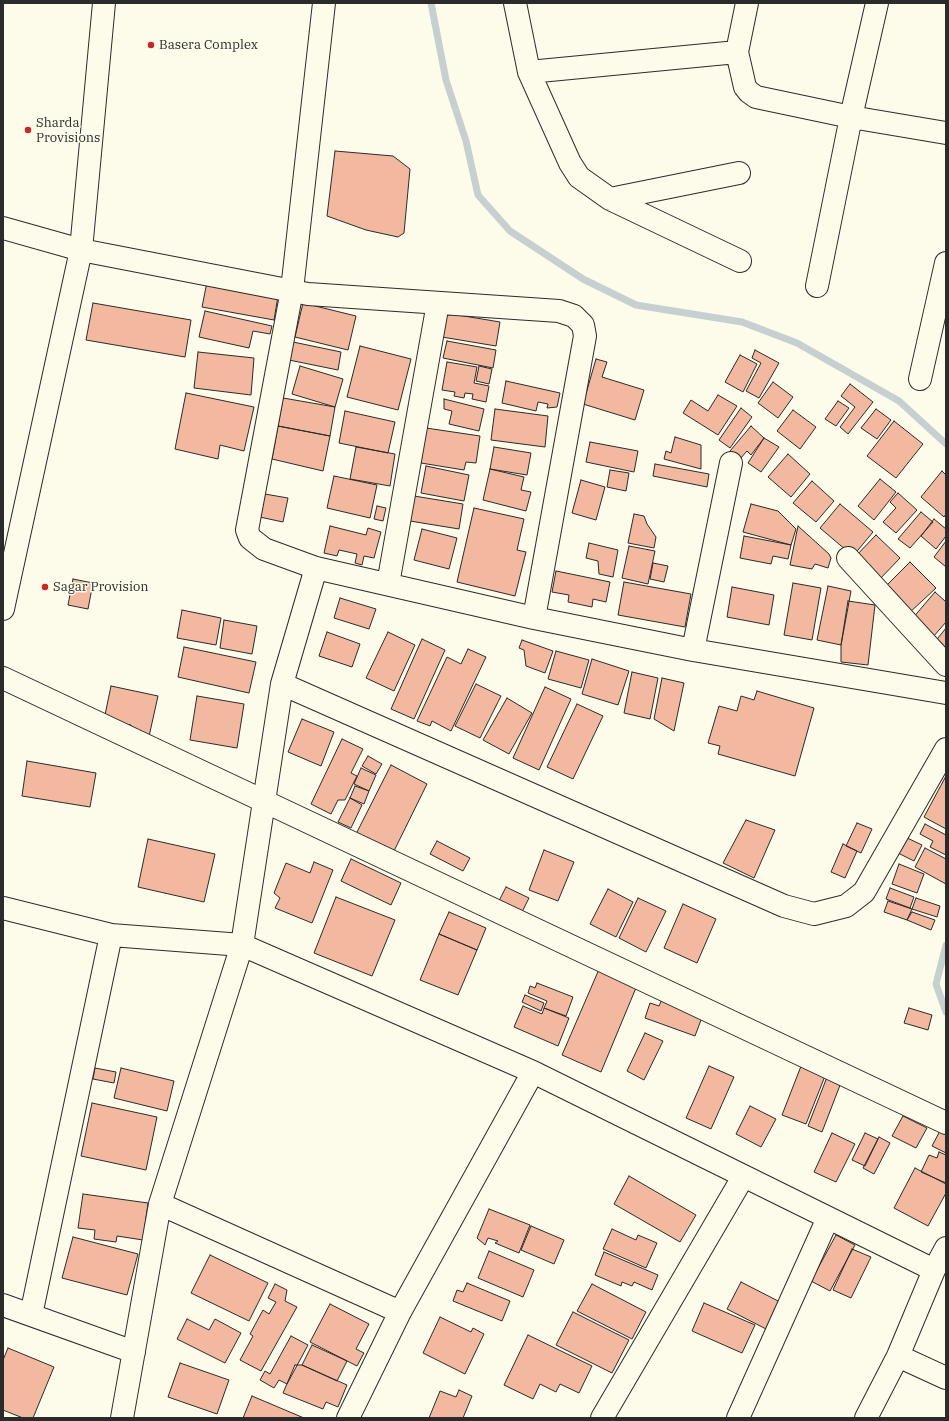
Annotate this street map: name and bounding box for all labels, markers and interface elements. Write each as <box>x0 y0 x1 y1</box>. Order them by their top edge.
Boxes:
place label: Basera Complex <box>159 37 258 53</box>
marker: Basera Complex <box>146 40 156 50</box>
place label: Sharda Provisions <box>36 115 100 146</box>
marker: Sharda Provisions <box>23 125 33 135</box>
place label: Sagar Provision <box>53 579 149 595</box>
marker: Sagar Provision <box>40 582 50 592</box>

